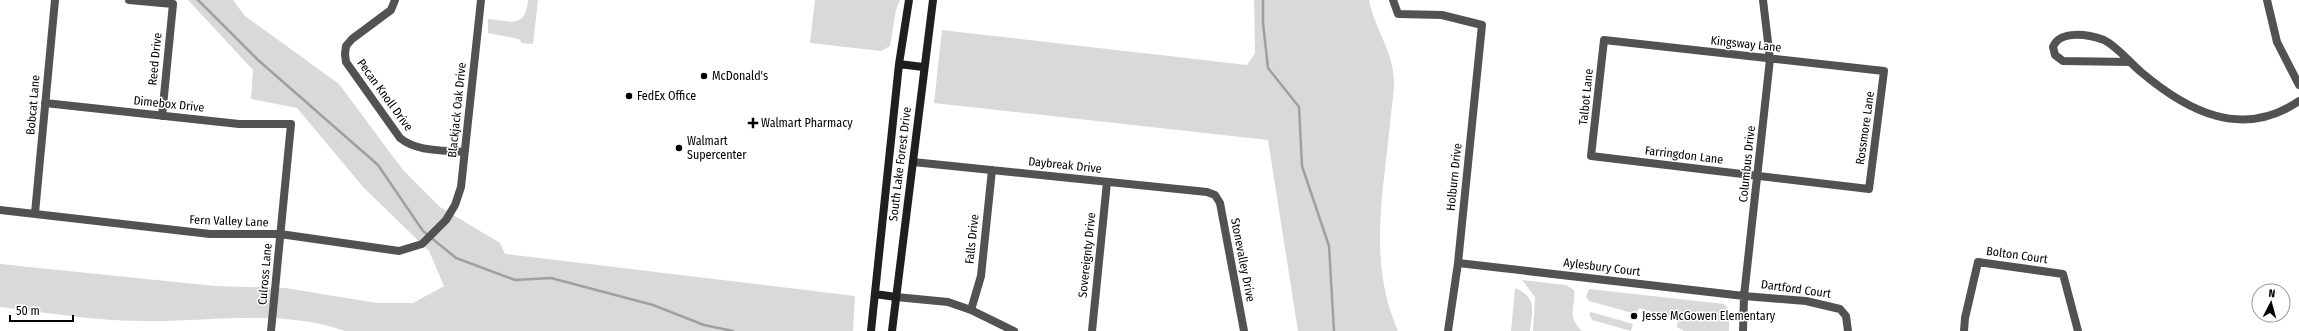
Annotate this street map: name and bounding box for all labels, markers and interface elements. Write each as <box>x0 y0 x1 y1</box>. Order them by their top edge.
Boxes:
street label: Reed Drive <box>145 32 165 86</box>
street label: Kingsway Lane <box>1710 33 1782 55</box>
street label: Pecan Knoll Drive <box>354 56 416 134</box>
street label: Blackjack Oak Drive <box>445 62 469 158</box>
street label: Talbot Lane <box>1576 68 1596 126</box>
place label: McDonald's <box>712 69 768 83</box>
marker: McDonald's <box>699 71 709 81</box>
street label: Bobcat Lane <box>23 74 43 136</box>
place label: FedEx Office <box>637 89 696 103</box>
street label: Rossmore Lane <box>1853 90 1877 166</box>
marker: FedEx Office <box>624 91 634 101</box>
street label: Dimebox Drive <box>133 93 205 115</box>
street label: South Lake Forest Drive <box>886 106 914 222</box>
place label: Walmart Pharmacy <box>761 116 853 130</box>
marker: Walmart Pharmacy <box>748 118 758 128</box>
street label: Columbus Drive <box>1736 125 1758 203</box>
place label: Walmart Supercenter <box>687 134 747 162</box>
street label: Holburn Drive <box>1443 142 1465 212</box>
marker: Walmart Supercenter <box>674 143 684 153</box>
street label: Farringdon Lane <box>1644 143 1724 167</box>
street label: Daybreak Drive <box>1028 154 1102 176</box>
street label: Sovereignty Drive <box>1076 212 1098 298</box>
street label: Fern Valley Lane <box>189 213 269 229</box>
street label: Falls Drive <box>962 213 982 265</box>
street label: Stonevalley Drive <box>1228 217 1258 303</box>
street label: Culross Lane <box>255 243 275 305</box>
street label: Bolton Court <box>1985 244 2049 266</box>
street label: Aylesbury Court <box>1563 255 1641 279</box>
street label: Dartford Court <box>1760 277 1832 301</box>
north arrow <box>2251 283 2291 323</box>
text: N <box>2268 287 2276 300</box>
scale bar <box>10 297 73 323</box>
text: 50 m <box>16 304 40 318</box>
place label: Jesse McGowen Elementary <box>1642 309 1776 323</box>
marker: Jesse McGowen Elementary <box>1629 311 1639 321</box>

